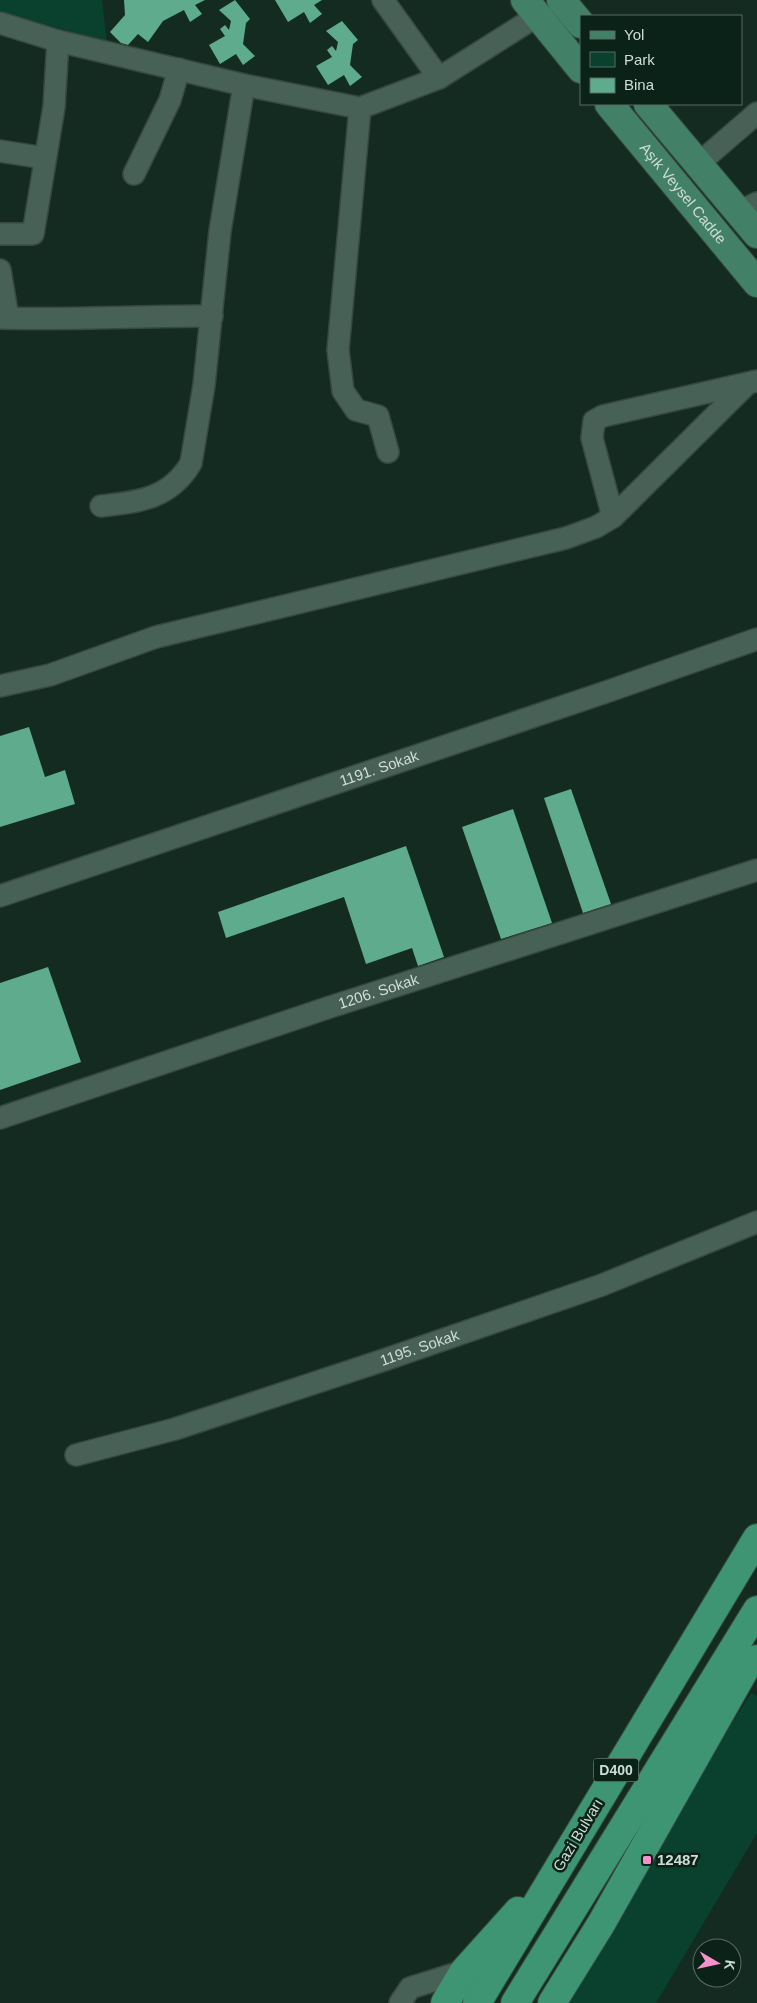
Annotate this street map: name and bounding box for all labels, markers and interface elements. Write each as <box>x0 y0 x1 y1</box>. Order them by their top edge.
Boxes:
legend <box>580 15 742 105</box>
text: Yol <box>624 26 644 43</box>
text: Park <box>624 51 655 68</box>
text: Bina <box>624 76 655 93</box>
street label: Aşık Veysel Cadde <box>637 139 730 247</box>
street label: 1191. Sokak <box>337 747 421 789</box>
street label: 1206. Sokak <box>336 970 421 1012</box>
street label: 1195. Sokak <box>378 1326 461 1369</box>
road number: D400 <box>594 1758 638 1782</box>
street label: Gazi Bulvarı <box>549 1795 606 1874</box>
place label: 12487 <box>657 1851 699 1868</box>
marker: 12487 <box>641 1854 653 1866</box>
north arrow <box>692 1938 742 1988</box>
text: K <box>721 1959 739 1971</box>

